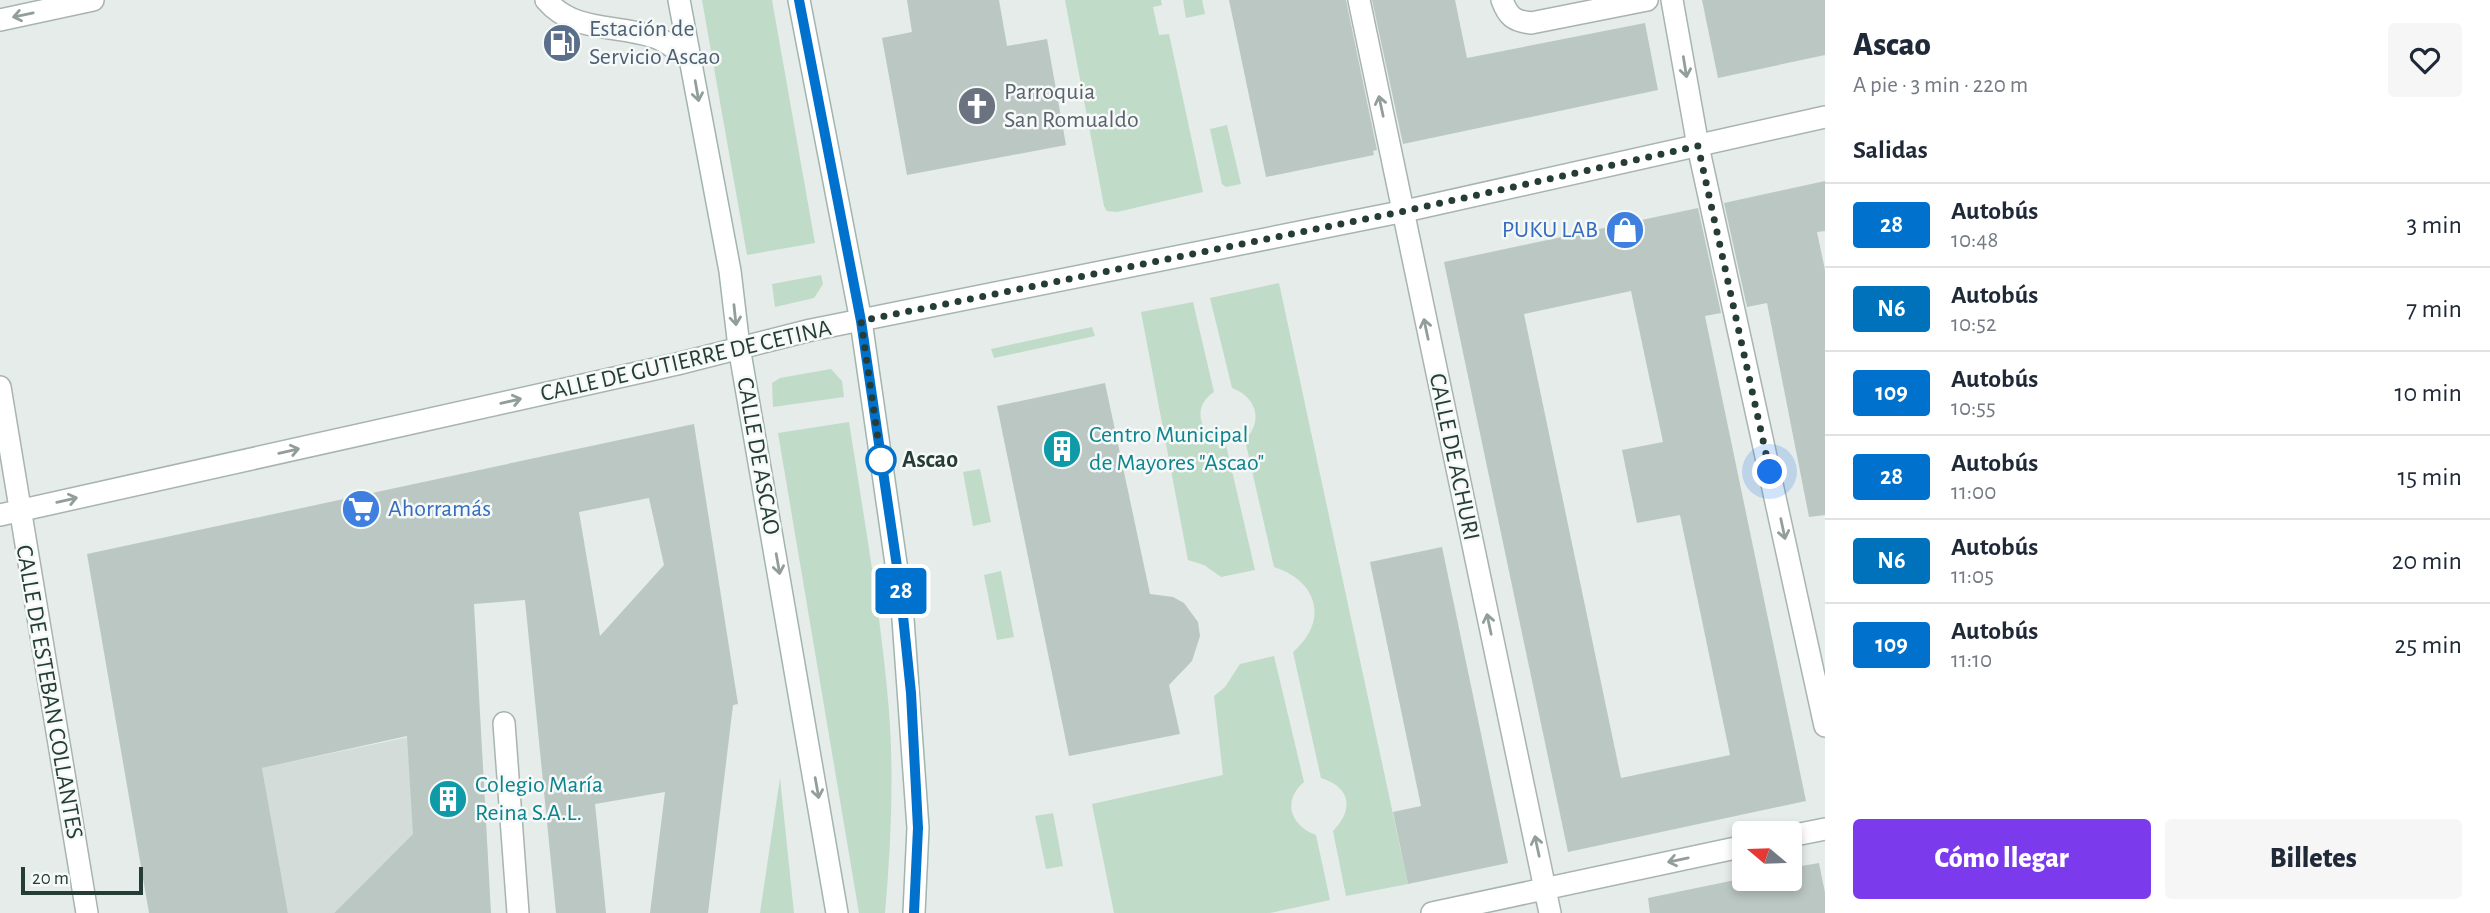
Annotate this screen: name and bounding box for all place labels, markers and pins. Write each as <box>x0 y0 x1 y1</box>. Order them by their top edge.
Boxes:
place label: Estación de Servicio Ascao <box>589 17 720 69</box>
fuel station icon: Estación de Servicio Ascao <box>541 22 583 64</box>
place label: Parroquia San Romualdo <box>1004 80 1139 132</box>
church icon: Parroquia San Romualdo <box>956 85 998 127</box>
shop icon: PUKU LAB <box>1604 209 1646 251</box>
place label: PUKU LAB <box>1502 218 1598 242</box>
place label: Centro Municipal de Mayores "Ascao" <box>1089 423 1264 475</box>
building icon: Centro Municipal de Mayores "Ascao" <box>1041 428 1083 470</box>
marker: Ascao <box>866 445 896 475</box>
place label: Ascao <box>902 448 958 472</box>
supermarket icon: Ahorramás <box>340 488 382 530</box>
place label: Ahorramás <box>388 497 491 521</box>
place label: Colegio María Reina S.A.L. <box>475 773 603 825</box>
building icon: Colegio María Reina S.A.L. <box>427 778 469 820</box>

